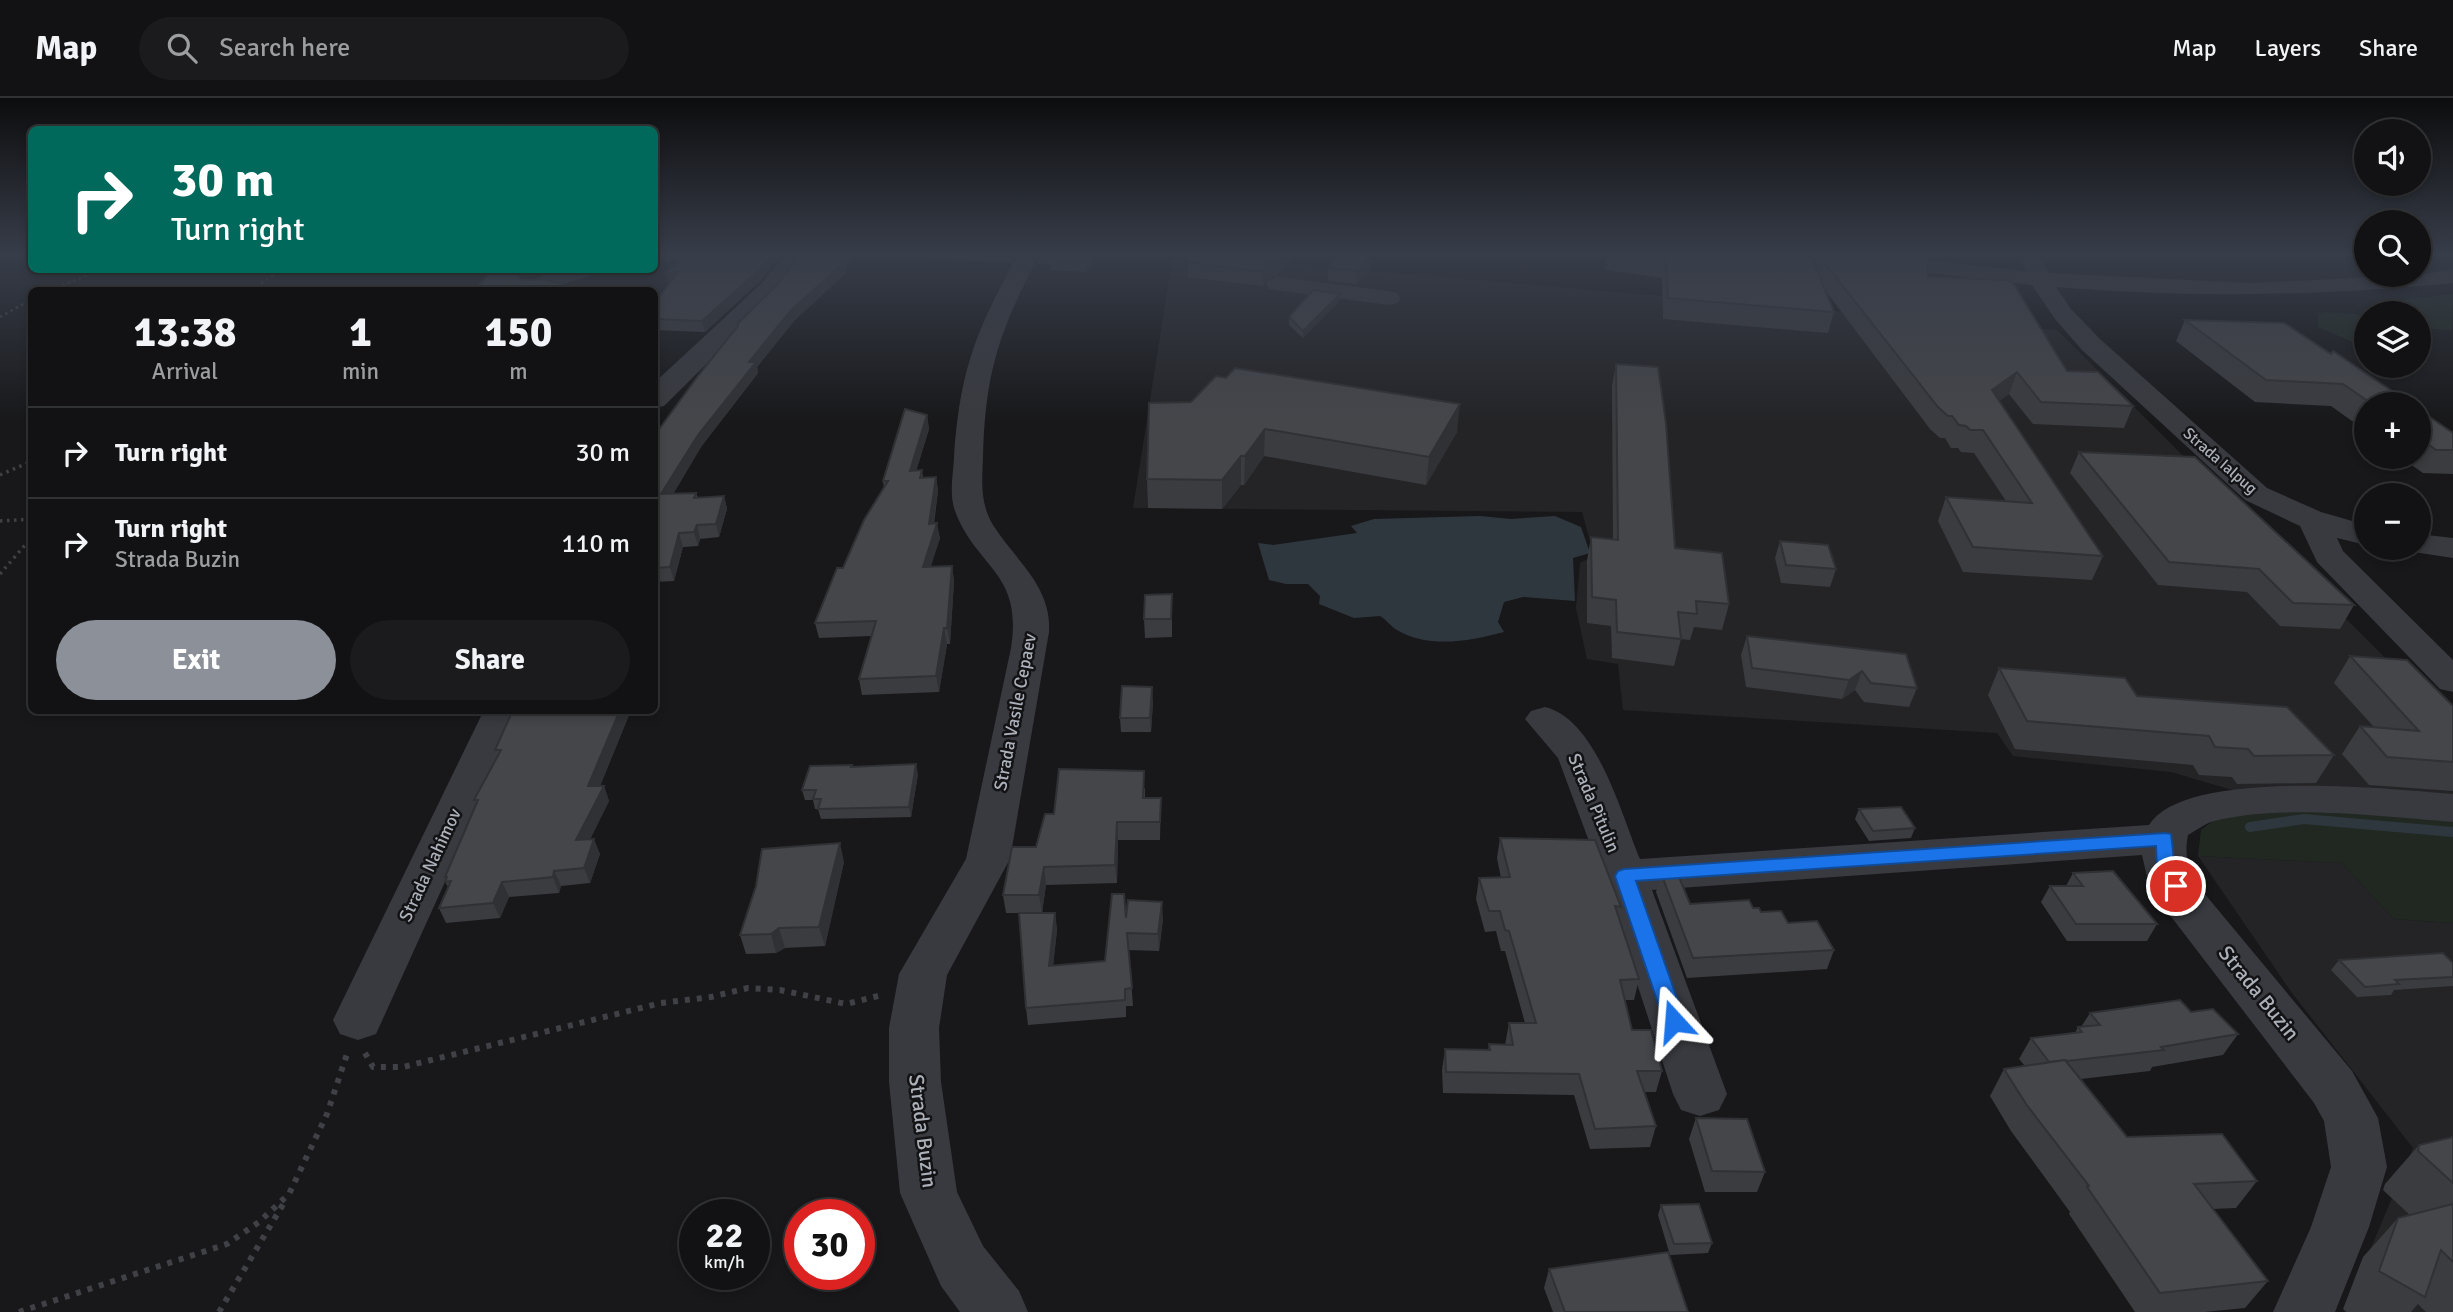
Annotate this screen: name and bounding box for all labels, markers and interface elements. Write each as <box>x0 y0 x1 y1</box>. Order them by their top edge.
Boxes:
search box <box>139 17 629 80</box>
text: Map <box>35 28 97 69</box>
icon: search <box>163 29 201 67</box>
text: Search here <box>219 32 350 64</box>
text: Map <box>2172 33 2217 63</box>
text: Layers <box>2255 33 2321 63</box>
text: Share <box>2359 33 2418 63</box>
map controls <box>2354 119 2431 560</box>
button: sound <box>2354 119 2431 196</box>
text: 30 m <box>171 150 274 210</box>
icon: right <box>56 154 147 245</box>
text: Turn right <box>171 210 304 249</box>
button: search <box>2354 210 2431 287</box>
button: layers <box>2354 301 2431 378</box>
text: 13:38 <box>133 307 237 358</box>
text: 1 <box>349 307 372 358</box>
text: 150 <box>484 307 553 358</box>
text: Arrival <box>152 357 218 386</box>
text: min <box>342 357 379 386</box>
text: m <box>509 357 528 386</box>
button: + <box>2354 392 2431 469</box>
street label: Strada Ialpug <box>2179 423 2261 499</box>
icon: right <box>56 434 94 472</box>
text: Turn right <box>115 437 227 469</box>
text: 30 m <box>575 437 630 469</box>
button: − <box>2354 483 2431 560</box>
text: Turn right <box>115 513 227 545</box>
icon: right <box>56 525 94 563</box>
text: 110 m <box>561 528 630 560</box>
text: Strada Buzin <box>115 545 240 574</box>
button: Exit <box>56 620 336 700</box>
button: Share <box>350 620 630 700</box>
street label: Strada Vasile Cepaev <box>989 631 1041 792</box>
street label: Strada Pitulin <box>1563 750 1625 856</box>
street label: Strada Nahimov <box>394 804 466 925</box>
pin <box>2146 856 2206 916</box>
icon: arrive <box>2157 867 2195 905</box>
street label: Strada Buzin <box>2213 940 2305 1046</box>
position arrow <box>1637 984 1711 1058</box>
street label: Strada Buzin <box>903 1073 943 1189</box>
speed limit sign: 30 <box>784 1199 875 1290</box>
text: 22 <box>706 1214 743 1257</box>
text: km/h <box>704 1251 745 1273</box>

